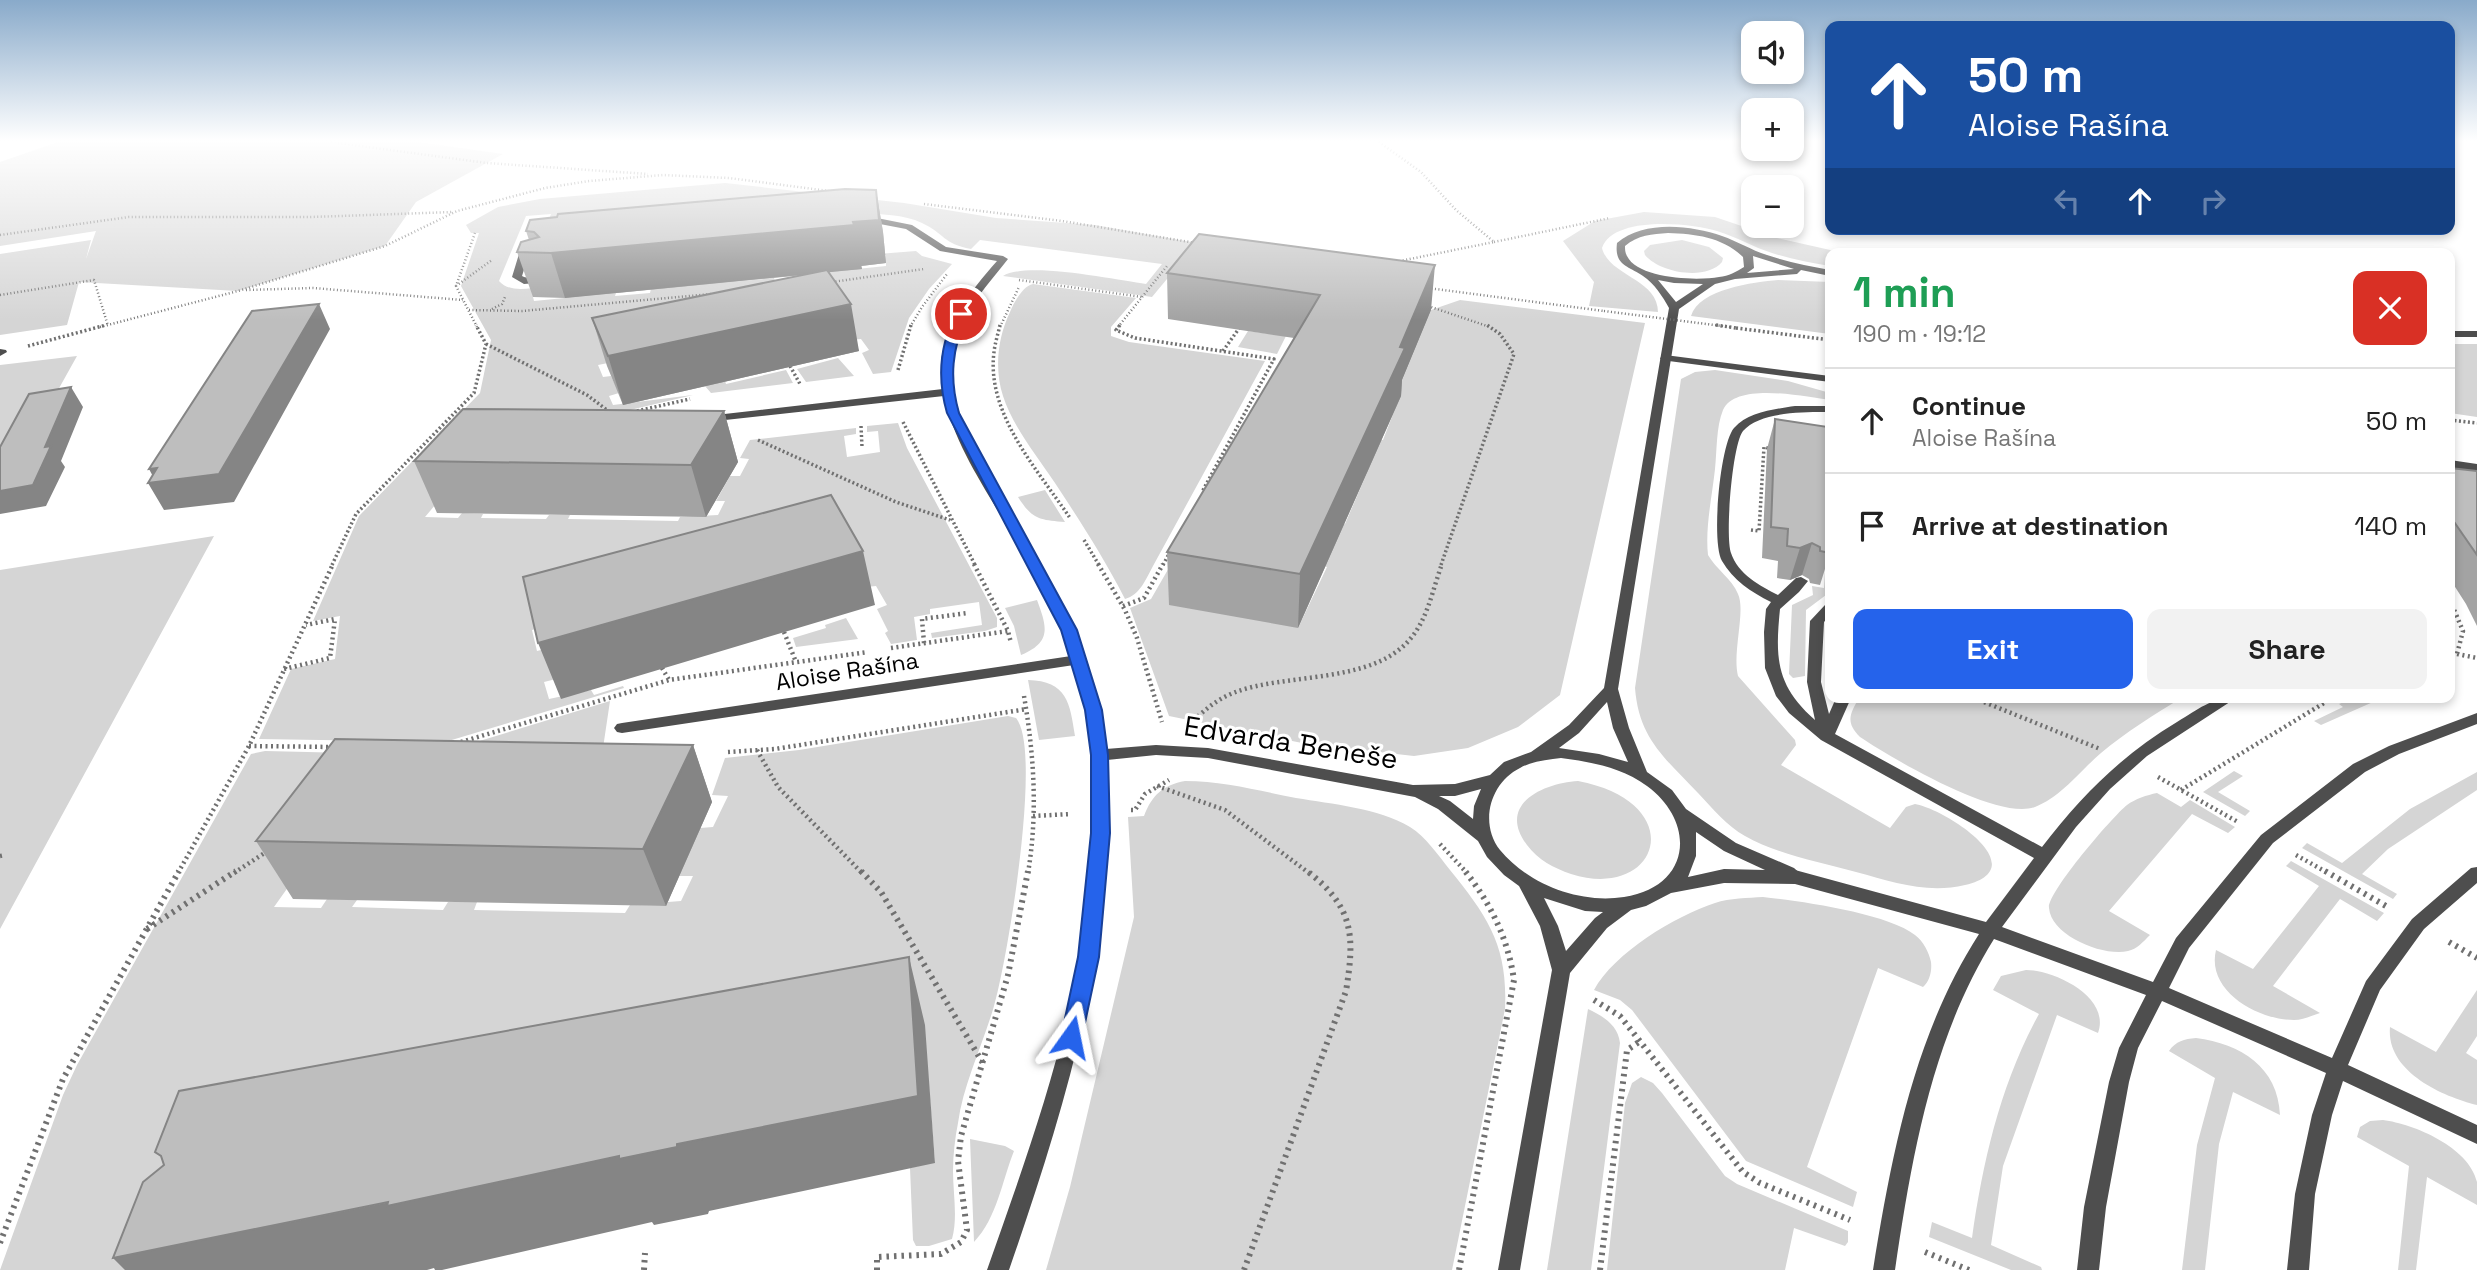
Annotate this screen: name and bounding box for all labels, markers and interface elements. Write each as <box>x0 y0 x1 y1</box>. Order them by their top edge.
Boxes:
map controls <box>1741 21 1804 238</box>
button: sound <box>1741 21 1804 84</box>
text: 50 m <box>1968 44 2083 106</box>
icon: ahead <box>1853 49 1944 140</box>
button: + <box>1741 98 1804 161</box>
text: Aloise Rašína <box>1968 105 2169 145</box>
button: − <box>1741 175 1804 238</box>
icon: left <box>2048 182 2086 220</box>
icon: ahead <box>2121 182 2159 220</box>
icon: right <box>2194 182 2232 220</box>
text: 1 min <box>1853 266 1956 319</box>
button: close <box>2353 271 2427 345</box>
pin <box>931 284 991 344</box>
icon: arrive <box>942 295 980 333</box>
text: 190 m · 19:12 <box>1853 319 1986 349</box>
text: Continue <box>1912 389 2026 423</box>
icon: ahead <box>1853 402 1891 440</box>
text: 50 m <box>2366 404 2427 438</box>
text: Aloise Rašína <box>1912 423 2056 453</box>
icon: arrive <box>1853 507 1891 545</box>
text: Arrive at destination <box>1912 509 2169 543</box>
text: 140 m <box>2354 509 2427 543</box>
button: Exit <box>1853 609 2133 689</box>
button: Share <box>2147 609 2427 689</box>
street label: Aloise Rašína <box>773 645 921 697</box>
street label: Edvarda Beneše <box>1181 707 1401 777</box>
position arrow <box>1034 1000 1108 1074</box>

